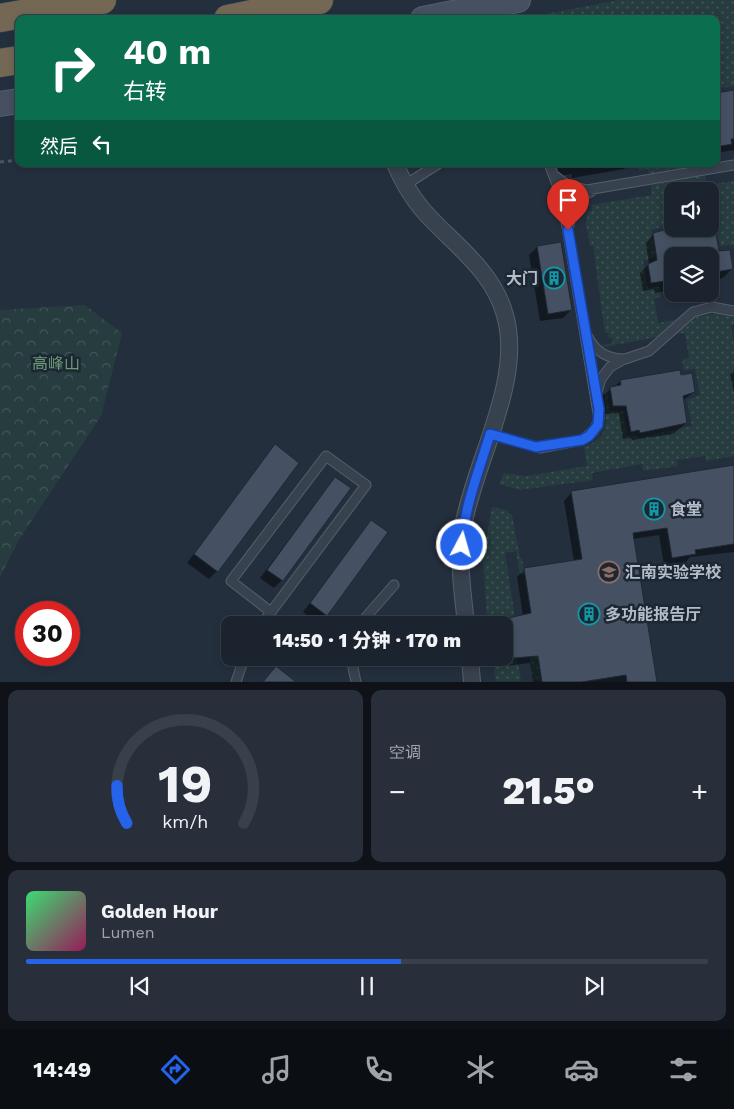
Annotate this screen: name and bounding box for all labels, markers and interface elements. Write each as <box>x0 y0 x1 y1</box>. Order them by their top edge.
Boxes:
text: 40 m <box>123 31 211 73</box>
icon: right <box>40 35 105 100</box>
text: 右转 <box>123 79 167 104</box>
icon: left <box>88 130 116 158</box>
text: 然后 <box>40 135 78 158</box>
pin <box>547 179 589 230</box>
map controls <box>664 182 719 302</box>
button: sound <box>664 182 719 237</box>
icon: arrive <box>554 186 582 214</box>
button: layers <box>664 247 719 302</box>
building icon: 大门 <box>542 266 566 290</box>
place label: 大门 <box>506 269 538 288</box>
park label: 高峰山 <box>32 354 80 373</box>
building icon: 食堂 <box>642 497 666 521</box>
place label: 食堂 <box>670 500 702 519</box>
position arrow <box>435 518 487 570</box>
school or university icon: 汇南实验学校 <box>597 560 621 584</box>
place label: 汇南实验学校 <box>625 563 722 582</box>
speed limit sign: 30 <box>15 601 80 666</box>
building icon: 多功能报告厅 <box>577 602 601 626</box>
place label: 多功能报告厅 <box>605 605 701 624</box>
text: 14:50 · 1 分钟 · 170 m <box>273 629 461 652</box>
text: 空调 <box>389 743 421 762</box>
text: 19 <box>158 754 213 815</box>
text: 21.5° <box>502 769 595 813</box>
text: − <box>389 775 406 808</box>
text: + <box>691 775 708 808</box>
text: km/h <box>162 811 209 832</box>
text: Golden Hour <box>101 900 218 923</box>
text: Lumen <box>101 923 155 942</box>
icon: previous <box>126 972 154 1000</box>
icon: pause <box>353 972 381 1000</box>
icon: next <box>580 972 608 1000</box>
icon: directions <box>158 1052 193 1087</box>
icon: music <box>259 1052 294 1087</box>
icon: phone <box>361 1052 396 1087</box>
icon: climate <box>463 1052 498 1087</box>
icon: car <box>564 1052 599 1087</box>
icon: filters <box>666 1052 701 1087</box>
text: 14:49 <box>33 1057 91 1082</box>

